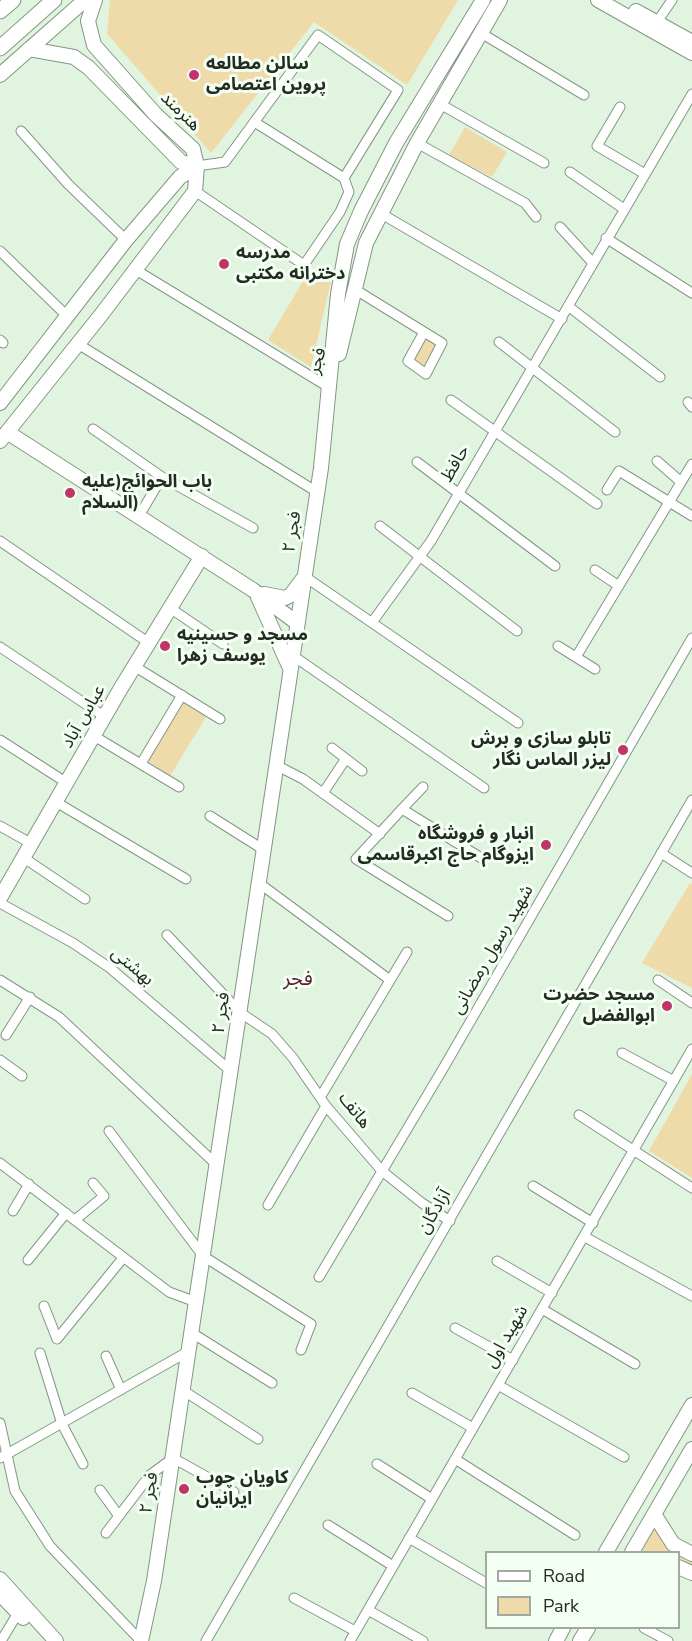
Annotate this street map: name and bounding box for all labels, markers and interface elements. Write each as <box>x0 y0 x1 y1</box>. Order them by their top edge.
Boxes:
place label: سالن مطالعه پروین اعتصامی <box>206 54 326 97</box>
marker: سالن مطالعه پروین اعتصامی <box>187 68 201 82</box>
street label: هنرمند <box>155 88 205 136</box>
place label: مدرسه دخترانه مکتبی <box>236 243 345 286</box>
marker: مدرسه دخترانه مکتبی <box>217 257 231 271</box>
street label: فجر <box>304 345 332 377</box>
street label: حافظ <box>437 442 475 486</box>
place label: باب الحوائج(علیه السلام) <box>82 472 212 514</box>
marker: باب الحوائج(علیه السلام) <box>63 486 77 500</box>
street label: فجر ۲ <box>279 510 307 554</box>
place label: مسجد و حسینیه یوسف زهرا <box>177 625 308 668</box>
marker: مسجد و حسینیه یوسف زهرا <box>158 639 172 653</box>
street label: عباس آباد <box>57 681 111 753</box>
place label: تابلو سازی و برش لیزر الماس نگار <box>471 729 611 771</box>
marker: تابلو سازی و برش لیزر الماس نگار <box>616 743 630 757</box>
place label: انبار و فروشگاه ایزوگام حاج اکبرقاسمی <box>358 824 534 866</box>
marker: انبار و فروشگاه ایزوگام حاج اکبرقاسمی <box>539 838 553 852</box>
street label: شهید رسول رمضانی <box>447 882 539 1018</box>
street label: بهشتی <box>106 943 158 991</box>
district label: فجر <box>283 968 313 992</box>
place label: مسجد حضرت ابوالفضل <box>543 985 655 1028</box>
street label: فجر ۲ <box>208 991 236 1035</box>
marker: مسجد حضرت ابوالفضل <box>660 999 674 1013</box>
street label: هاتف <box>333 1088 375 1134</box>
street label: آزادگان <box>414 1186 456 1238</box>
street label: شهید اول <box>480 1302 534 1372</box>
place label: کاویان چوب ایرانیان <box>196 1468 288 1510</box>
street label: فجر ۲ <box>136 1471 164 1515</box>
marker: کاویان چوب ایرانیان <box>177 1482 191 1496</box>
legend <box>485 1551 680 1629</box>
text: Road <box>543 1564 585 1588</box>
text: Park <box>543 1594 579 1618</box>

